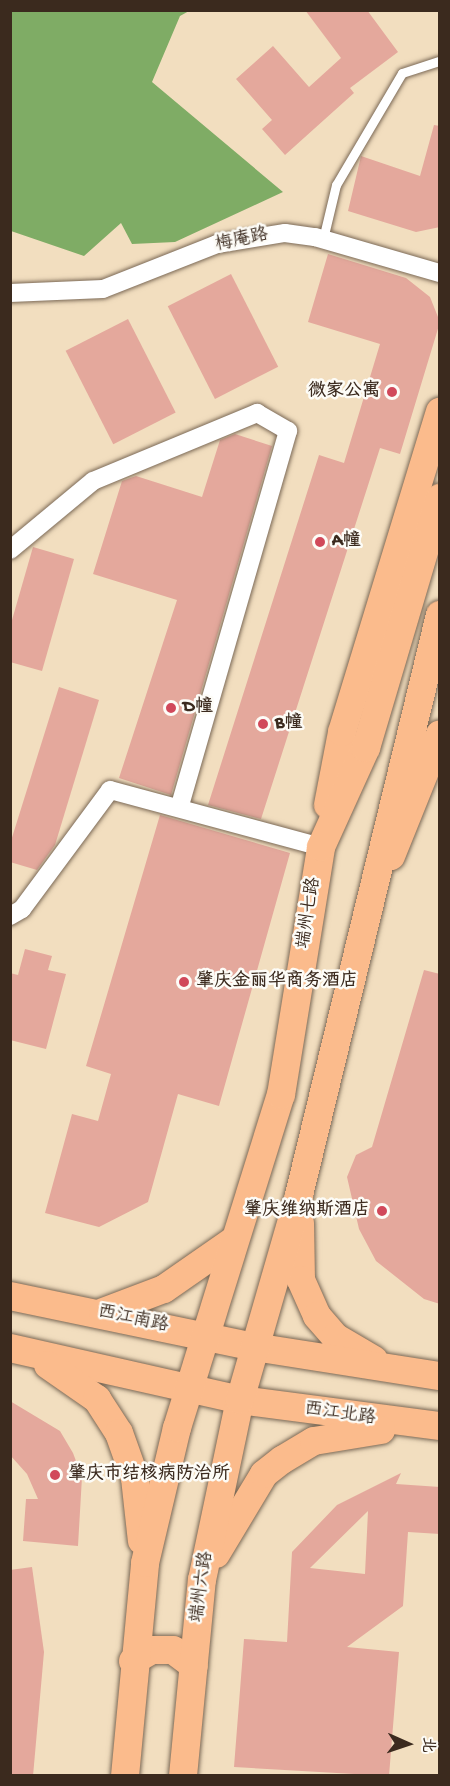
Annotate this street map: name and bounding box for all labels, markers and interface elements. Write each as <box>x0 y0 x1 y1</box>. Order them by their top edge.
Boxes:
street label: 梅庵路 <box>213 225 271 257</box>
place label: 微家公寓 <box>308 381 380 403</box>
marker: 微家公寓 <box>385 385 399 399</box>
place label: A幢 <box>332 531 361 553</box>
marker: A幢 <box>313 535 327 549</box>
place label: D幢 <box>183 697 213 719</box>
marker: D幢 <box>164 701 178 715</box>
place label: B幢 <box>275 713 302 735</box>
marker: B幢 <box>256 717 270 731</box>
street label: 端州七路 <box>294 876 326 950</box>
place label: 肇庆金丽华商务酒店 <box>196 971 358 993</box>
marker: 肇庆金丽华商务酒店 <box>177 975 191 989</box>
place label: 肇庆维纳斯酒店 <box>244 1200 370 1222</box>
marker: 肇庆维纳斯酒店 <box>375 1204 389 1218</box>
street label: 西江南路 <box>96 1302 170 1338</box>
street label: 西江北路 <box>303 1399 377 1431</box>
place label: 肇庆市结核病防治所 <box>68 1464 230 1486</box>
marker: 肇庆市结核病防治所 <box>46 1466 64 1484</box>
street label: 端州六路 <box>187 1550 219 1624</box>
north arrow <box>378 1714 438 1774</box>
text: 北 <box>417 1736 436 1753</box>

